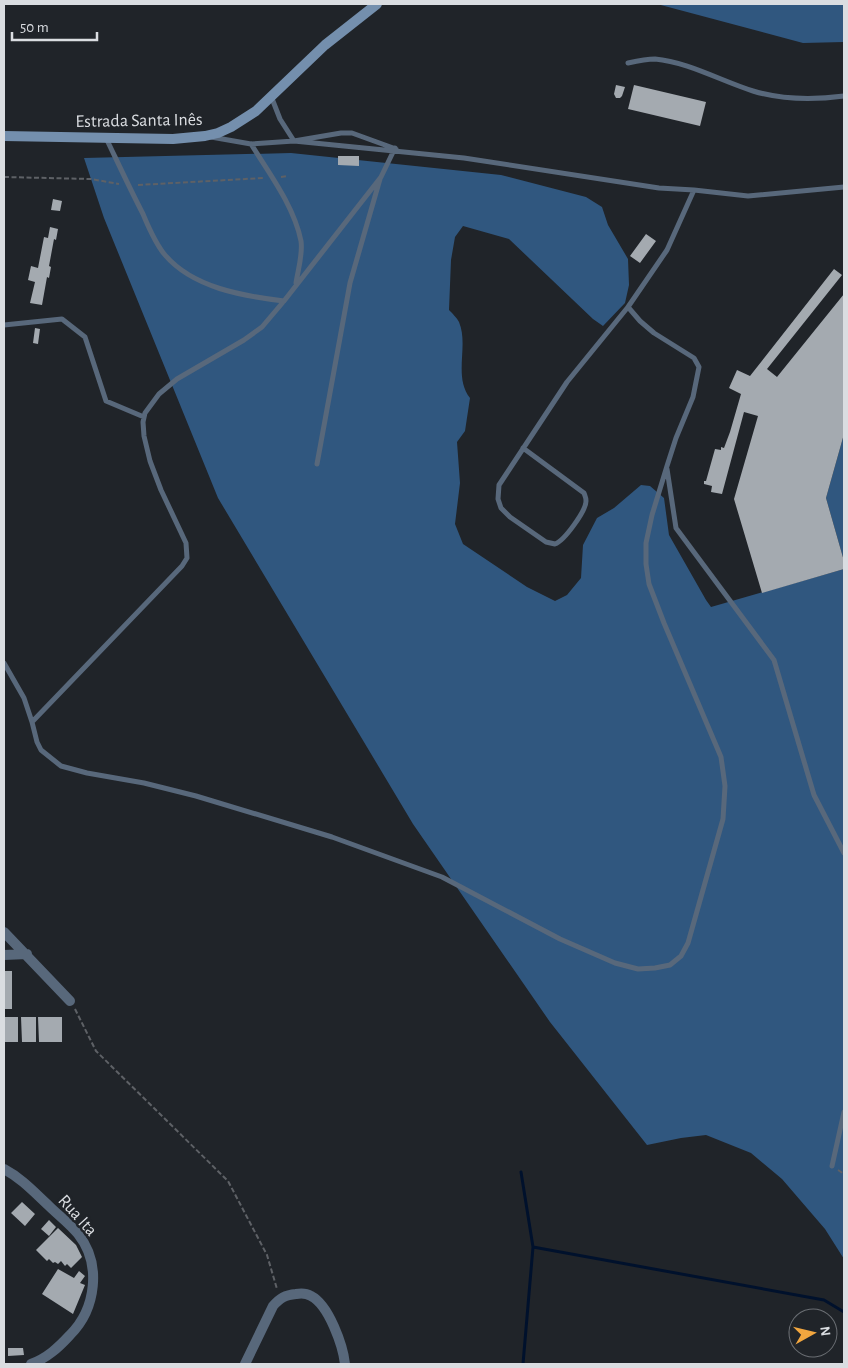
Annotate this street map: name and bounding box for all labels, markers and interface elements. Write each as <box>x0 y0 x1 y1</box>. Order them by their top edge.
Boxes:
scale bar <box>12 10 98 42</box>
text: 50 m <box>20 20 49 35</box>
street label: Estrada Santa Inês <box>75 111 203 131</box>
street label: Rua Ita <box>54 1192 100 1240</box>
north arrow <box>788 1308 838 1358</box>
text: N <box>817 1326 832 1337</box>

